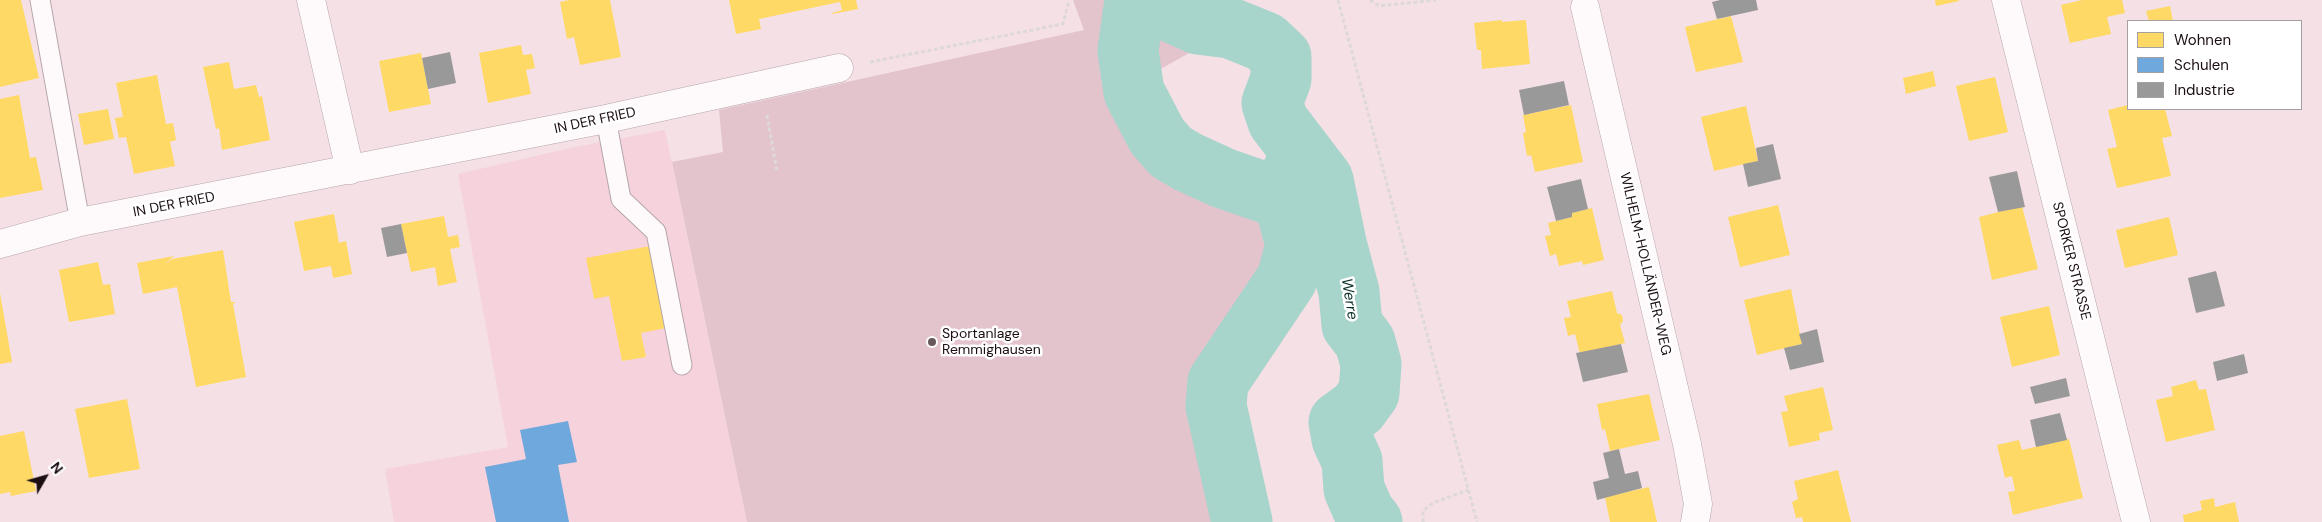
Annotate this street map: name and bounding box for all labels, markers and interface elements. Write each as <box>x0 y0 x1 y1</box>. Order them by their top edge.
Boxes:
legend <box>2127 20 2302 110</box>
text: Wohnen <box>2174 30 2231 50</box>
text: Schulen <box>2174 55 2229 75</box>
text: Industrie <box>2174 80 2235 100</box>
street label: IN DER FRIED <box>553 104 637 138</box>
street label: WILHELM-HOLLÄNDER-WEG <box>1616 171 1674 357</box>
street label: IN DER FRIED <box>132 189 216 221</box>
street label: SPORKER STRASSE <box>2048 200 2094 322</box>
water label: Werre <box>1337 277 1361 321</box>
place label: Sportanlage Remmighausen <box>942 326 1041 358</box>
marker: Sportanlage Remmighausen <box>926 336 938 348</box>
north arrow <box>20 452 70 502</box>
text: N <box>47 458 67 477</box>

